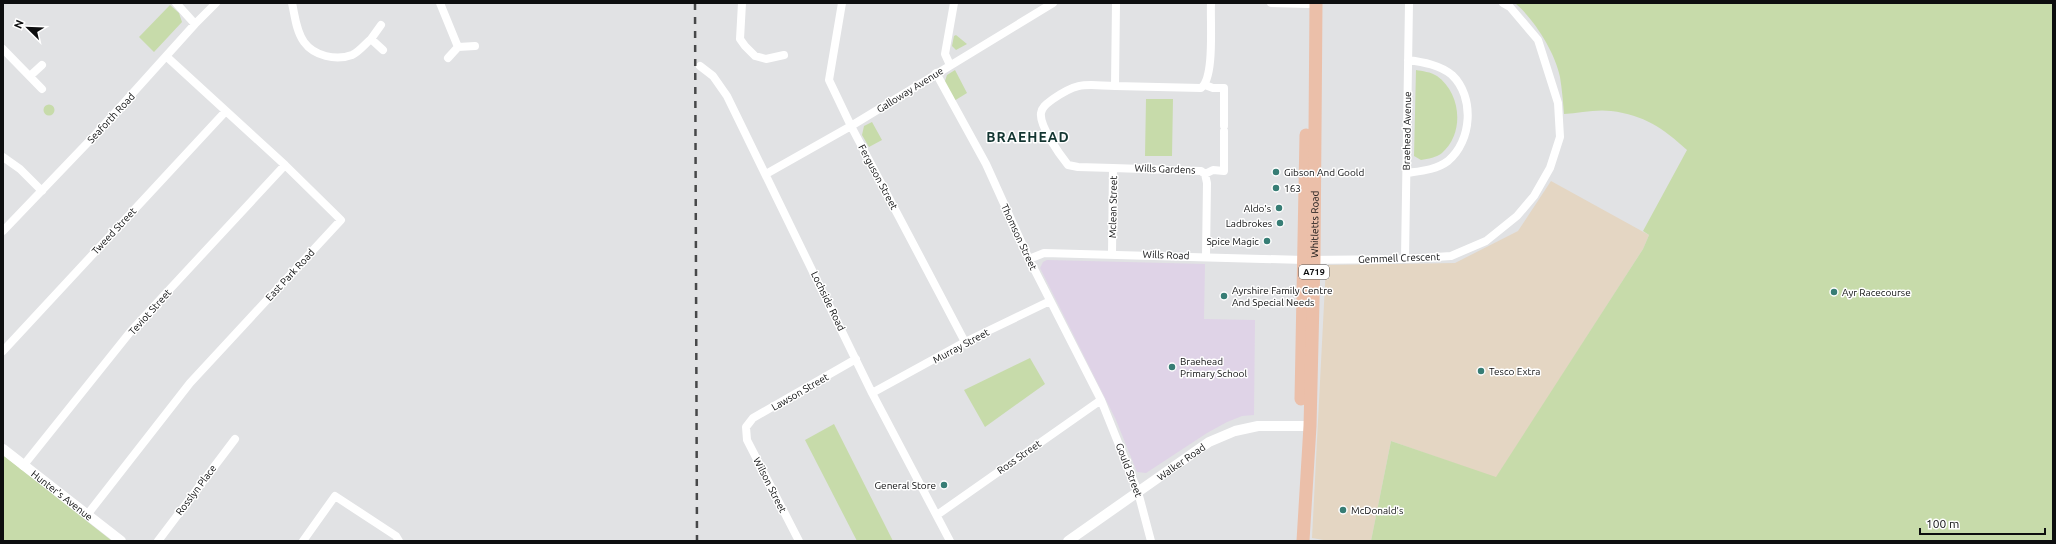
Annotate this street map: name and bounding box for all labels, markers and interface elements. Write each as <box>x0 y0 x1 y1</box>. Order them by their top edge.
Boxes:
north arrow <box>8 8 48 48</box>
text: N <box>12 18 26 30</box>
street label: Galloway Avenue <box>875 65 945 115</box>
street label: Seaforth Road <box>85 91 137 145</box>
street label: Braehead Avenue <box>1401 91 1413 171</box>
district label: BRAEHEAD <box>986 129 1070 145</box>
street label: Ferguson Street <box>856 143 900 211</box>
street label: Wills Gardens <box>1134 162 1196 176</box>
marker: Gibson And Goold <box>1271 167 1281 177</box>
place label: Gibson And Goold <box>1284 167 1364 178</box>
street label: Mclean Street <box>1107 176 1119 238</box>
marker: 163 <box>1271 183 1281 193</box>
place label: 163 <box>1284 183 1301 194</box>
street label: Whitletts Road <box>1309 191 1320 258</box>
street label: Thomson Street <box>999 202 1039 272</box>
place label: Aldo's <box>1244 203 1271 214</box>
marker: Aldo's <box>1274 203 1284 213</box>
street label: Tweed Street <box>90 205 138 257</box>
place label: Ladbrokes <box>1226 218 1272 229</box>
marker: Ladbrokes <box>1275 218 1285 228</box>
place label: Spice Magic <box>1206 236 1259 247</box>
marker: Spice Magic <box>1262 236 1272 246</box>
street label: East Park Road <box>263 247 317 303</box>
street label: Wills Road <box>1142 249 1190 261</box>
street label: Gemmell Crescent <box>1358 251 1440 265</box>
road number: A719 <box>1299 265 1329 279</box>
street label: Lochside Road <box>809 269 847 333</box>
place label: Ayrshire Family Centre And Special Needs <box>1232 285 1333 308</box>
street label: Teviot Street <box>127 287 174 337</box>
marker: Ayr Racecourse <box>1829 287 1839 297</box>
place label: Ayr Racecourse <box>1842 287 1911 298</box>
marker: Ayrshire Family Centre And Special Needs <box>1219 291 1229 301</box>
street label: Murray Street <box>931 327 991 365</box>
place label: Braehead Primary School <box>1180 356 1247 379</box>
marker: Braehead Primary School <box>1167 362 1177 372</box>
marker: Tesco Extra <box>1476 366 1486 376</box>
place label: Tesco Extra <box>1489 366 1540 377</box>
street label: Lawson Street <box>769 371 831 413</box>
street label: Ross Street <box>995 438 1043 476</box>
street label: Gould Street <box>1114 441 1144 499</box>
street label: Walker Road <box>1155 441 1207 482</box>
street label: Wilson Street <box>751 455 789 515</box>
street label: Rosslyn Place <box>174 463 218 517</box>
street label: Hunter's Avenue <box>29 468 95 522</box>
place label: General Store <box>874 480 936 491</box>
marker: General Store <box>939 480 949 490</box>
marker: McDonald's <box>1338 505 1348 515</box>
place label: McDonald's <box>1351 505 1403 516</box>
scale bar <box>1920 510 2045 536</box>
text: 100 m <box>1926 517 1959 530</box>

